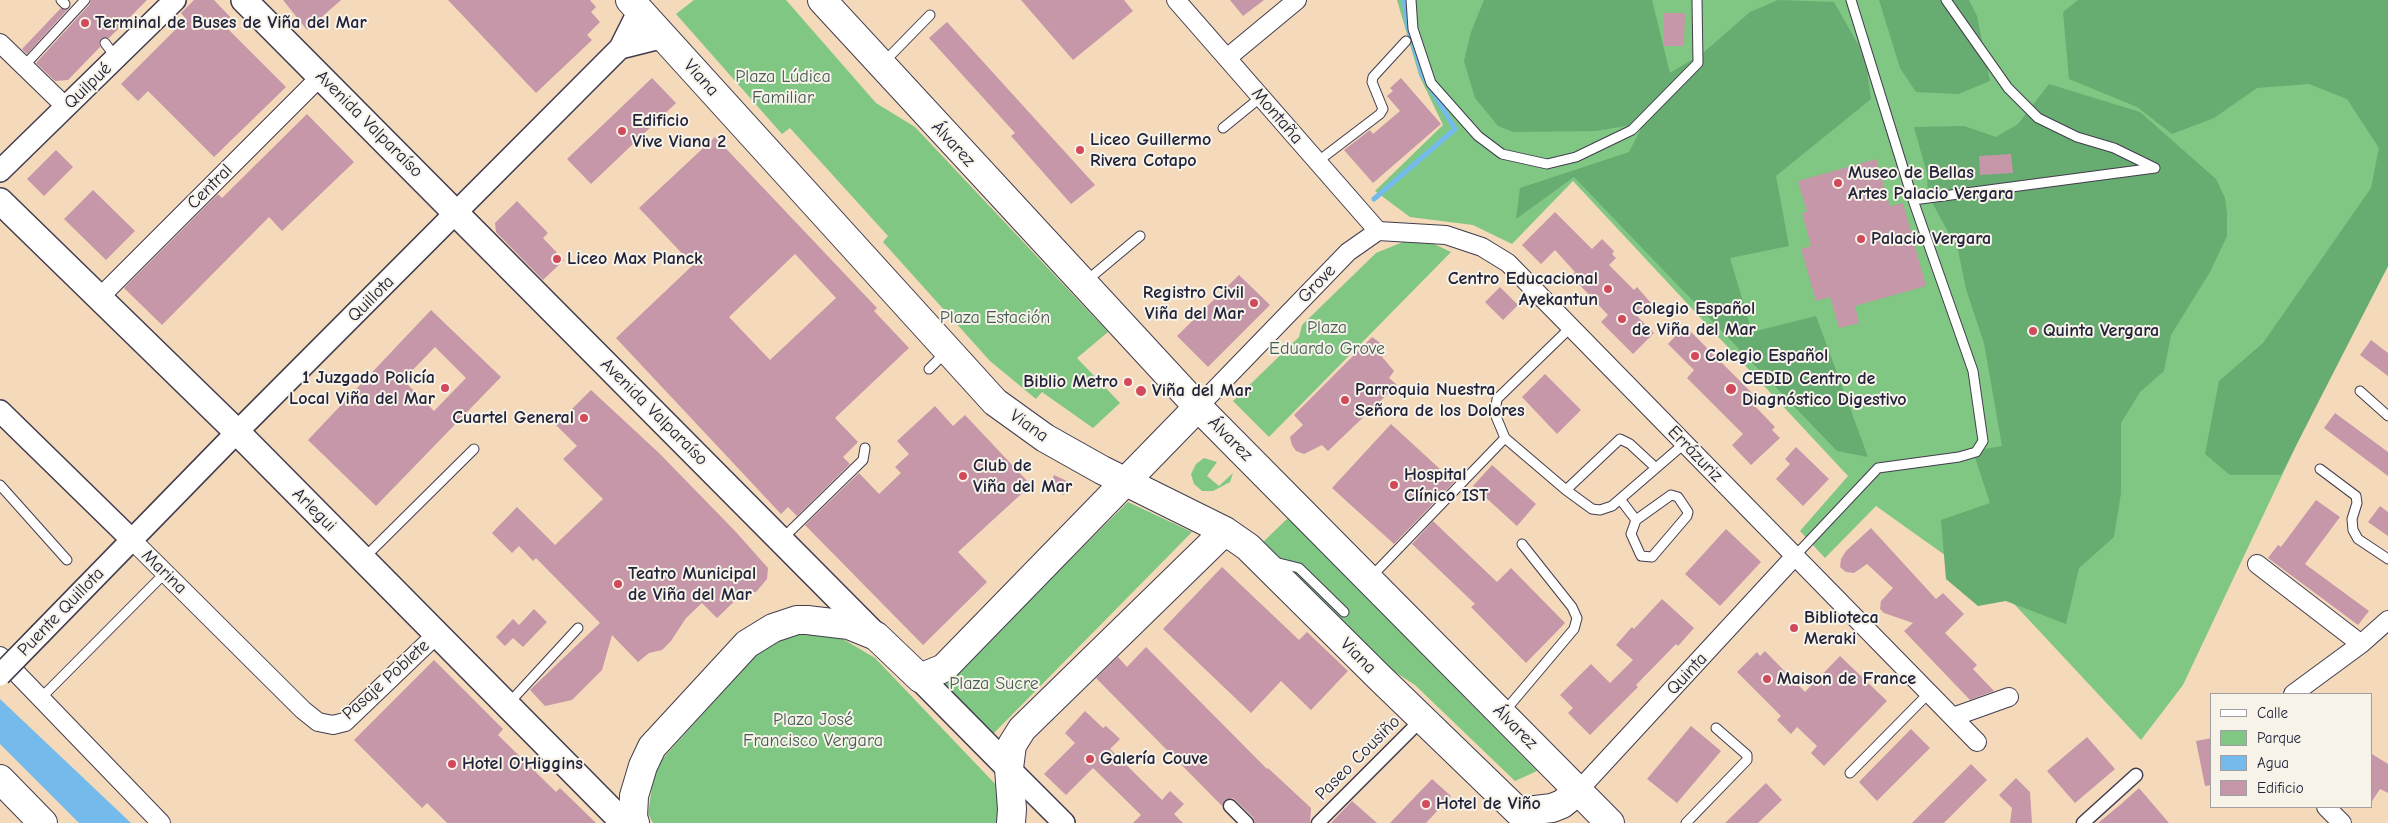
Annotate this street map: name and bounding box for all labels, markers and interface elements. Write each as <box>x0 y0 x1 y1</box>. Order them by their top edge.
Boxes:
place label: Terminal de Buses de Viña del Mar <box>95 12 367 34</box>
marker: Terminal de Buses de Viña del Mar <box>79 17 91 29</box>
street label: Viana <box>679 55 723 101</box>
street label: Quilpué <box>60 58 116 114</box>
street label: Avenida Valparaíso <box>311 66 427 182</box>
park label: Plaza Lúdica Familiar <box>735 66 831 108</box>
street label: Montaña <box>1247 83 1307 149</box>
place label: Edificio Vive Viana 2 <box>632 110 726 152</box>
street label: Álvarez <box>927 117 979 171</box>
marker: Edificio Vive Viana 2 <box>616 125 628 137</box>
place label: Liceo Guillermo Rivera Cotapo <box>1090 129 1211 172</box>
marker: Liceo Guillermo Rivera Cotapo <box>1074 144 1086 156</box>
street label: Central <box>183 160 237 214</box>
place label: Museo de Bellas Artes Palacio Vergara <box>1848 162 2014 204</box>
marker: Museo de Bellas Artes Palacio Vergara <box>1832 177 1844 189</box>
place label: Palacio Vergara <box>1871 228 1991 250</box>
marker: Palacio Vergara <box>1855 233 1867 245</box>
place label: Liceo Max Planck <box>567 248 703 270</box>
marker: Liceo Max Planck <box>551 253 563 265</box>
street label: Grove <box>1294 260 1340 308</box>
place label: Centro Educacional Ayekantun <box>1448 268 1598 310</box>
street label: Quillota <box>343 271 399 327</box>
place label: Registro Civil Viña del Mar <box>1143 282 1244 324</box>
marker: Centro Educacional Ayekantun <box>1602 283 1614 295</box>
marker: Registro Civil Viña del Mar <box>1248 297 1260 309</box>
place label: Colegio Español de Viña del Mar <box>1632 298 1756 340</box>
park label: Plaza Estación <box>940 307 1050 329</box>
marker: Colegio Español de Viña del Mar <box>1616 313 1628 325</box>
park label: Plaza Eduardo Grove <box>1269 317 1385 359</box>
place label: Quinta Vergara <box>2043 320 2159 342</box>
marker: Quinta Vergara <box>2027 325 2039 337</box>
place label: Colegio Español <box>1705 345 1828 367</box>
marker: Colegio Español <box>1689 350 1701 362</box>
street label: Avenida Valparaíso <box>596 354 712 470</box>
place label: 1 Juzgado Policía Local Viña del Mar <box>289 367 435 409</box>
place label: CEDID Centro de Diagnóstico Digestivo <box>1742 368 1907 410</box>
place label: Biblio Metro <box>1023 371 1118 393</box>
marker: Biblio Metro <box>1122 376 1134 388</box>
place label: Parroquia Nuestra Señora de los Dolores <box>1355 379 1525 422</box>
place label: Viña del Mar <box>1152 380 1251 402</box>
marker: 1 Juzgado Policía Local Viña del Mar <box>439 382 451 394</box>
marker: CEDID Centro de Diagnóstico Digestivo <box>1724 382 1738 396</box>
marker: Viña del Mar <box>1134 384 1148 398</box>
marker: Parroquia Nuestra Señora de los Dolores <box>1339 394 1351 406</box>
street label: Viana <box>1005 405 1053 447</box>
place label: Cuartel General <box>452 407 574 429</box>
marker: Cuartel General <box>578 412 590 424</box>
street label: Álvarez <box>1203 412 1257 466</box>
street label: Errázuriz <box>1663 421 1727 487</box>
place label: Club de Viña del Mar <box>973 455 1072 498</box>
place label: Hospital Clínico IST <box>1404 464 1488 506</box>
marker: Club de Viña del Mar <box>957 470 969 482</box>
marker: Hospital Clínico IST <box>1388 479 1400 491</box>
street label: Arlegui <box>287 483 341 537</box>
street label: Marina <box>137 545 191 599</box>
street label: Puente Quillota <box>13 563 109 661</box>
place label: Teatro Municipal de Viña del Mar <box>628 563 756 606</box>
marker: Teatro Municipal de Viña del Mar <box>612 578 624 590</box>
place label: Biblioteca Meraki <box>1804 607 1879 650</box>
marker: Biblioteca Meraki <box>1788 622 1800 634</box>
street label: Viana <box>1335 633 1381 679</box>
street label: Pasaje Poblete <box>338 635 434 725</box>
street label: Quinta <box>1662 648 1712 700</box>
place label: Maison de France <box>1777 668 1916 690</box>
park label: Plaza Sucre <box>949 673 1039 695</box>
marker: Maison de France <box>1761 673 1773 685</box>
legend <box>2210 693 2373 808</box>
street label: Álvarez <box>1488 700 1542 754</box>
text: Calle <box>2257 704 2288 722</box>
park label: Plaza José Francisco Vergara <box>743 709 883 752</box>
street label: Paseo Cousiño <box>1311 711 1405 805</box>
text: Parque <box>2257 729 2301 747</box>
place label: Galería Couve <box>1100 748 1208 770</box>
place label: Hotel O'Higgins <box>462 753 583 775</box>
marker: Galería Couve <box>1084 753 1096 765</box>
text: Agua <box>2257 754 2289 772</box>
marker: Hotel O'Higgins <box>446 758 458 770</box>
text: Edificio <box>2257 779 2304 797</box>
place label: Hotel de Viño <box>1436 793 1541 815</box>
marker: Hotel de Viño <box>1420 798 1432 810</box>

